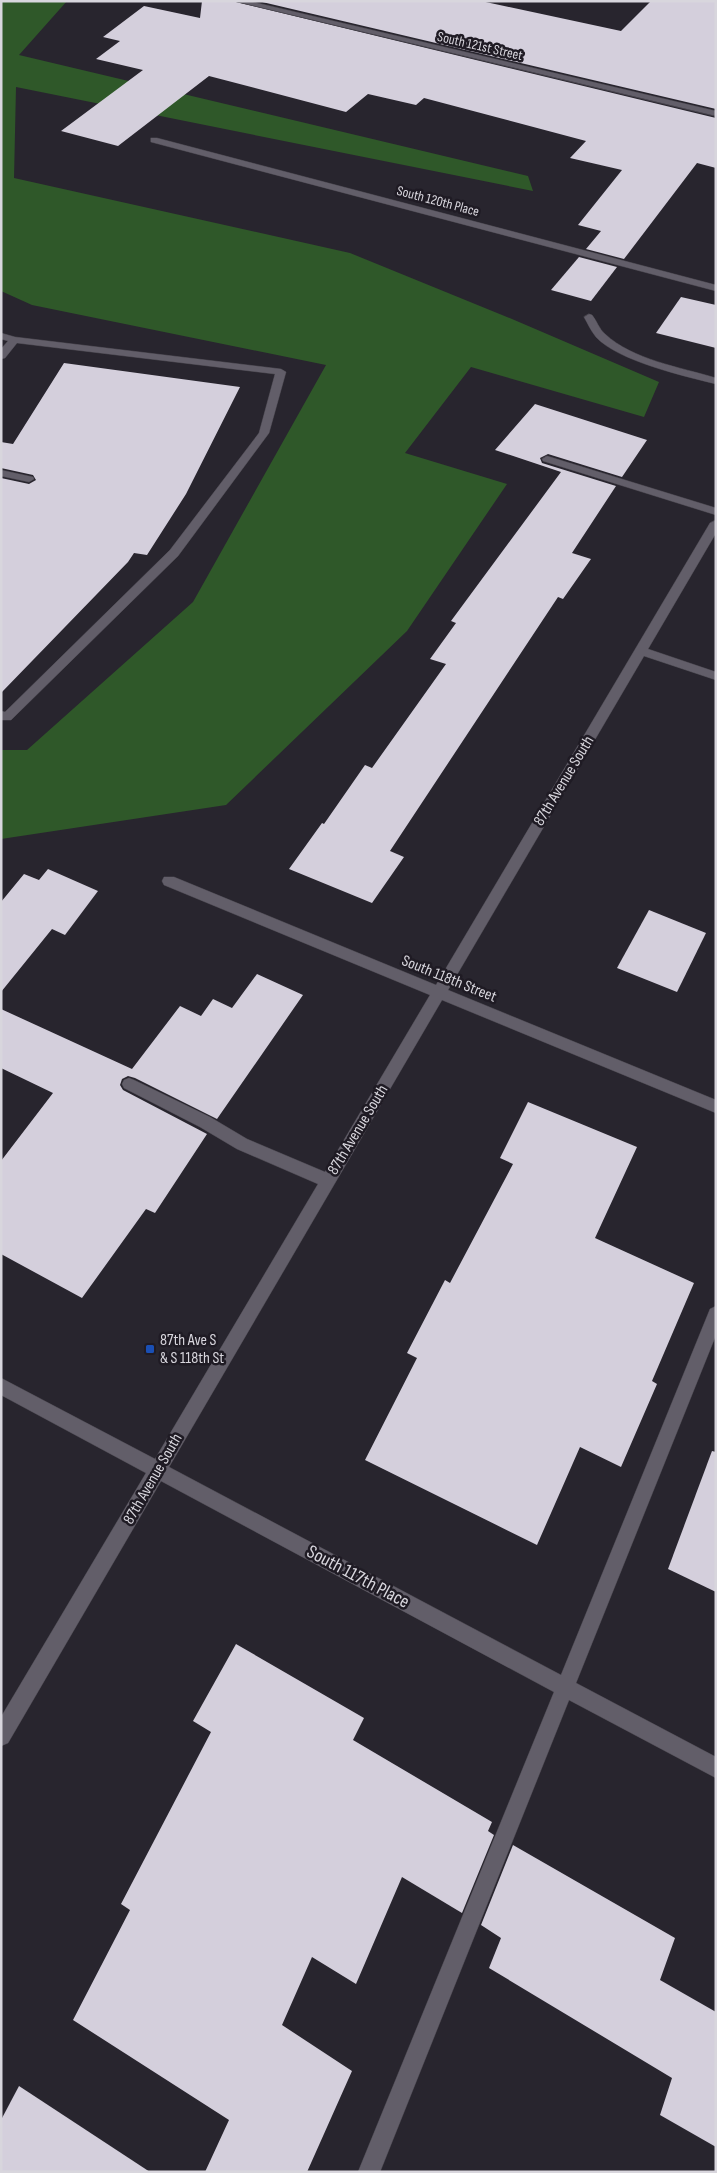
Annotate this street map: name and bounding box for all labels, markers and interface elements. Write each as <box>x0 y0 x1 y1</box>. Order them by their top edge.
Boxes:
street label: South 121st Street <box>436 28 524 64</box>
street label: South 120th Place <box>395 182 481 220</box>
street label: 87th Avenue South <box>530 733 598 829</box>
street label: South 118th Street <box>399 951 499 1007</box>
street label: 87th Avenue South <box>324 1082 392 1178</box>
place label: 87th Ave S & S 118th St <box>160 1331 224 1368</box>
marker: 87th Ave S & S 118th St <box>144 1343 156 1355</box>
street label: 87th Avenue South <box>119 1430 187 1528</box>
street label: South 117th Place <box>303 1540 413 1614</box>

